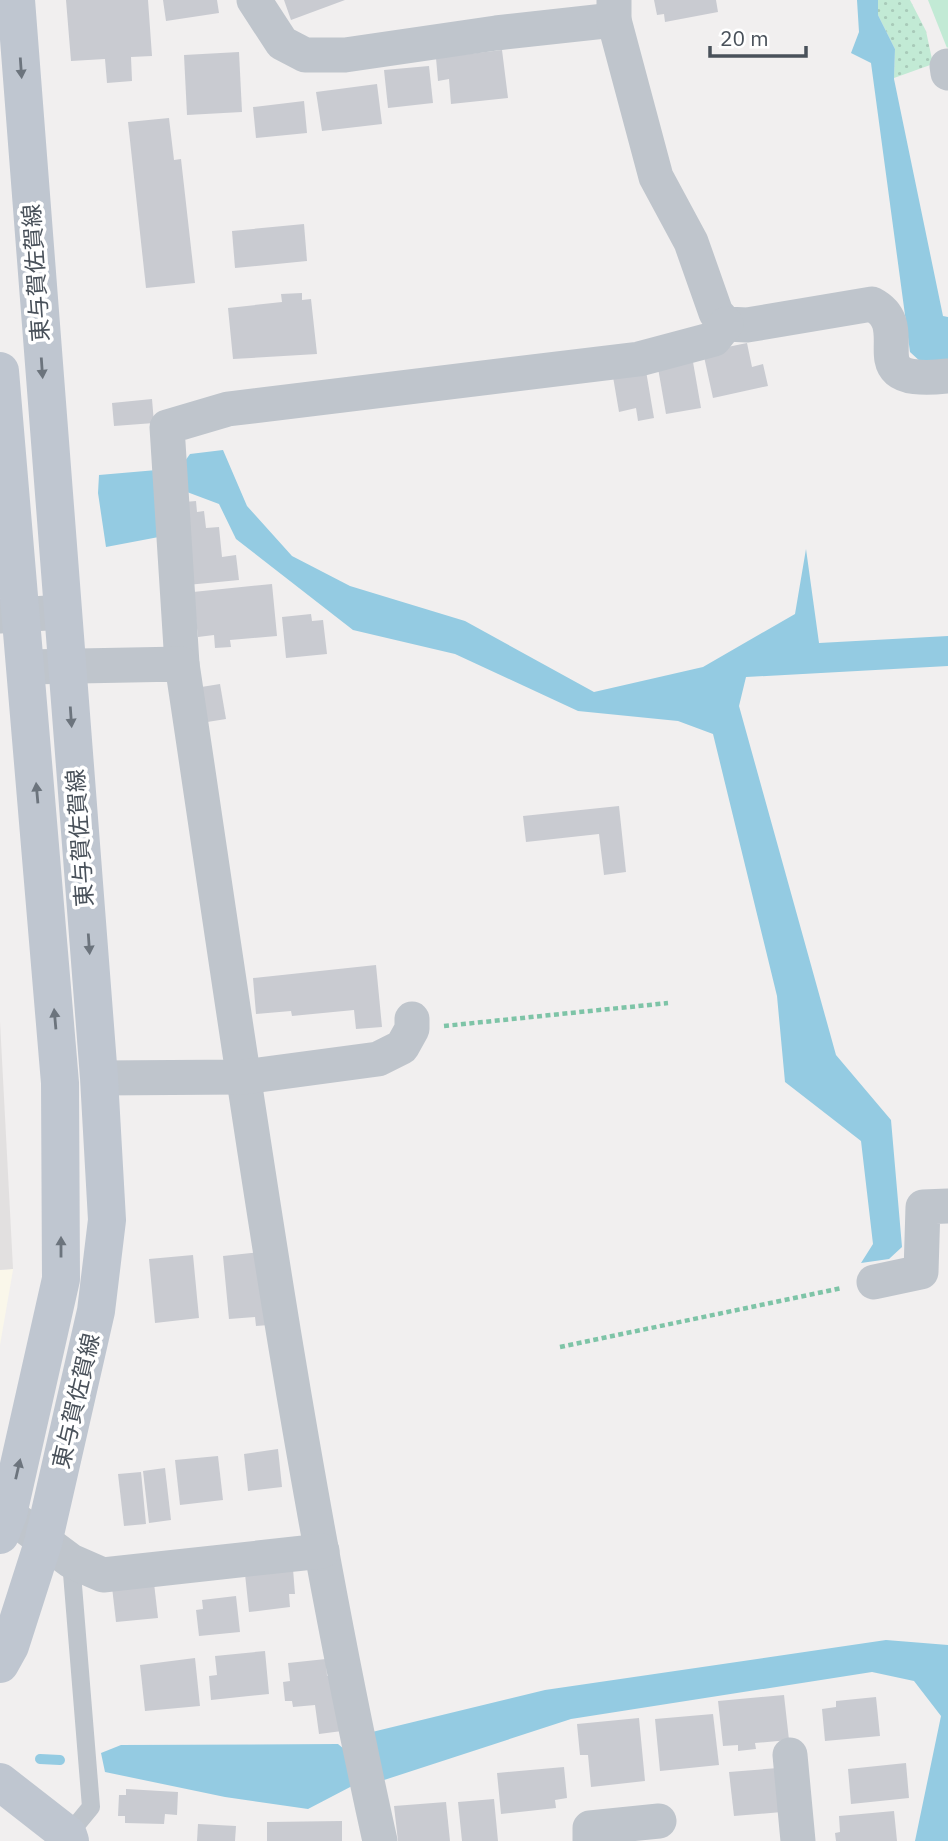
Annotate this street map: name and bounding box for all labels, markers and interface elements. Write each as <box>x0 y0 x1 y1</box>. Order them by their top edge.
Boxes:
scale bar <box>710 14 806 58</box>
text: 20 m <box>720 24 769 52</box>
one-way arrow <box>16 57 27 79</box>
street label: 東与賀佐賀線 <box>15 203 55 343</box>
one-way arrow <box>37 357 48 379</box>
one-way arrow <box>66 706 77 728</box>
street label: 東与賀佐賀線 <box>59 768 99 908</box>
one-way arrow <box>31 781 42 803</box>
one-way arrow <box>84 933 95 955</box>
one-way arrow <box>49 1008 60 1030</box>
one-way arrow <box>55 1235 67 1257</box>
street label: 東与賀佐賀線 <box>45 1330 105 1471</box>
one-way arrow <box>12 1458 23 1480</box>

